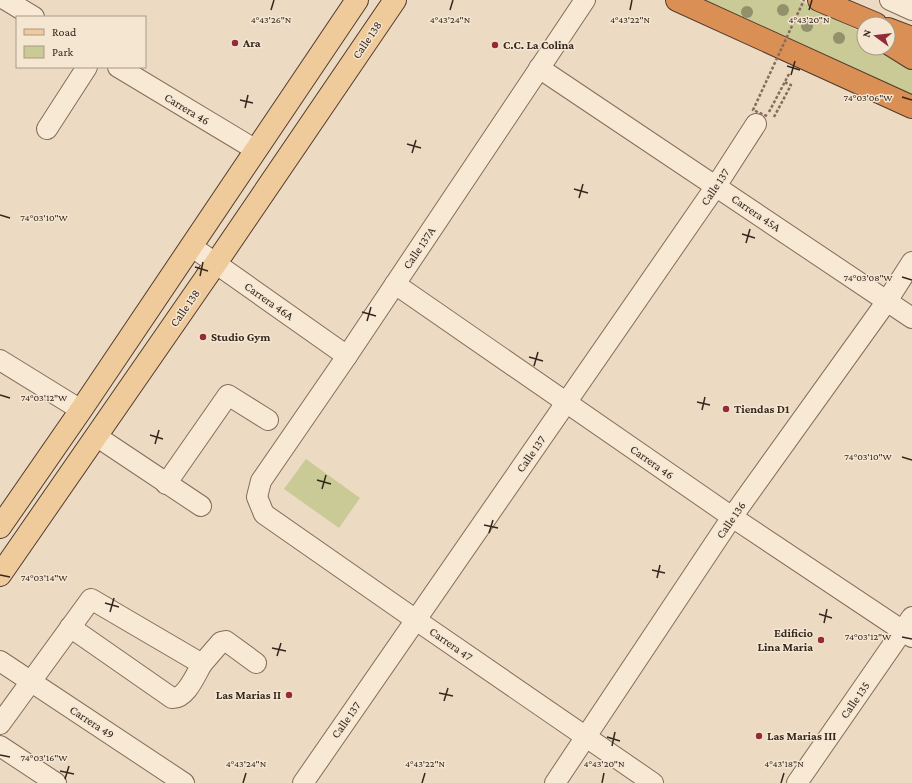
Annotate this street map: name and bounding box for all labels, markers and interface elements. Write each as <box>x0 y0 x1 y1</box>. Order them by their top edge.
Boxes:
text: 4°43'26"N <box>251 14 292 25</box>
text: 4°43'24"N <box>430 14 471 25</box>
text: 4°43'22"N <box>610 14 651 25</box>
text: 4°43'20"N <box>788 14 830 25</box>
legend <box>16 16 146 68</box>
north arrow <box>856 16 896 56</box>
street label: Calle 138 <box>349 18 385 62</box>
text: Road <box>52 25 77 39</box>
text: N <box>860 28 873 39</box>
place label: Ara <box>242 36 261 50</box>
marker: Ara <box>230 38 240 48</box>
place label: C.C. La Colina <box>503 38 574 52</box>
marker: C.C. La Colina <box>490 40 500 50</box>
text: Park <box>52 45 74 59</box>
street label: Carrera 46 <box>162 90 212 128</box>
text: 74°03'06"W <box>844 92 893 103</box>
street label: Calle 137 <box>698 165 733 208</box>
street label: Carrera 45A <box>729 191 783 235</box>
text: 74°03'10"W <box>20 212 68 223</box>
street label: Calle 137A <box>400 224 438 272</box>
text: 74°03'08"W <box>843 272 893 283</box>
street label: Carrera 46A <box>242 279 296 323</box>
street label: Calle 138 <box>167 287 203 329</box>
place label: Studio Gym <box>211 330 271 344</box>
marker: Studio Gym <box>198 332 208 342</box>
text: 74°03'12"W <box>21 392 68 403</box>
place label: Tiendas D1 <box>734 402 790 416</box>
marker: Tiendas D1 <box>721 404 731 414</box>
street label: Calle 137 <box>513 433 549 475</box>
street label: Carrera 46 <box>627 442 677 482</box>
text: 74°03'10"W <box>844 451 892 462</box>
street label: Calle 136 <box>713 499 749 541</box>
text: 74°03'14"W <box>21 572 68 583</box>
street label: Carrera 47 <box>427 624 476 664</box>
place label: Edificio Lina Maria <box>758 626 813 654</box>
text: 74°03'12"W <box>845 631 892 642</box>
marker: Edificio Lina Maria <box>816 635 826 645</box>
street label: Calle 135 <box>837 679 873 721</box>
place label: Las Marias II <box>216 688 281 702</box>
marker: Las Marias II <box>284 690 294 700</box>
street label: Calle 137 <box>328 699 364 741</box>
street label: Carrera 49 <box>67 702 117 742</box>
place label: Las Marias III <box>767 729 836 743</box>
marker: Las Marias III <box>754 731 764 741</box>
text: 74°03'16"W <box>21 752 68 763</box>
text: 4°43'24"N <box>226 758 267 769</box>
text: 4°43'22"N <box>405 758 446 769</box>
text: 4°43'20"N <box>583 758 625 769</box>
text: 4°43'18"N <box>764 758 804 769</box>

